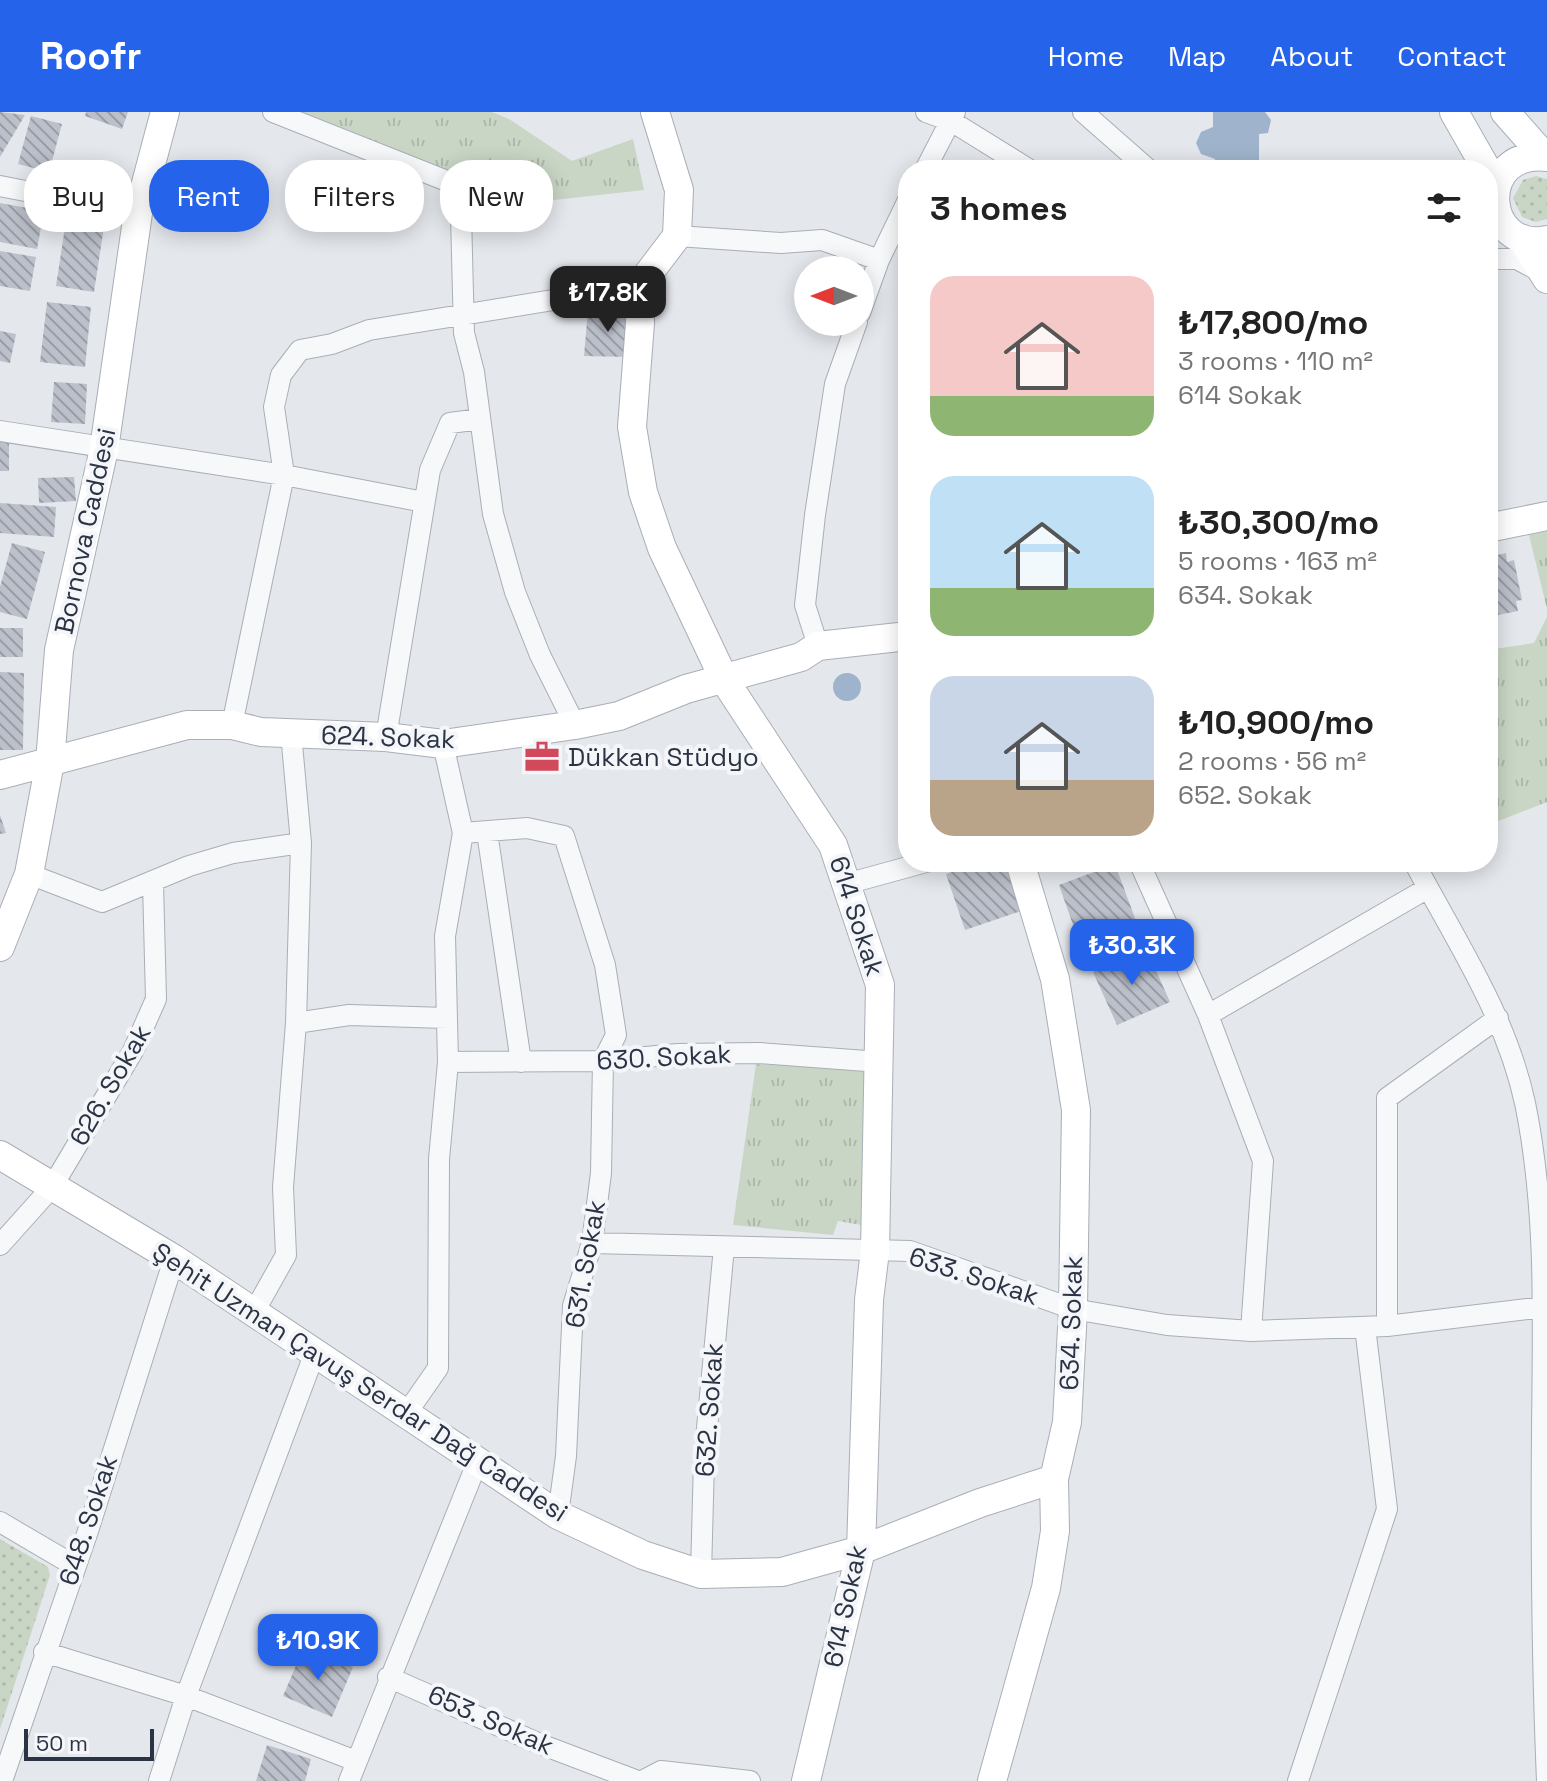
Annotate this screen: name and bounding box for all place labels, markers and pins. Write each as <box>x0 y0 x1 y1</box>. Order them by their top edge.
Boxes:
pin: ₺17.8K <box>543 266 673 334</box>
office icon: Dükkan Stüdyo <box>523 738 561 776</box>
place label: Dükkan Stüdyo <box>568 740 759 774</box>
pin: ₺30.3K <box>1067 919 1197 987</box>
pin: ₺10.9K <box>253 1614 383 1682</box>

